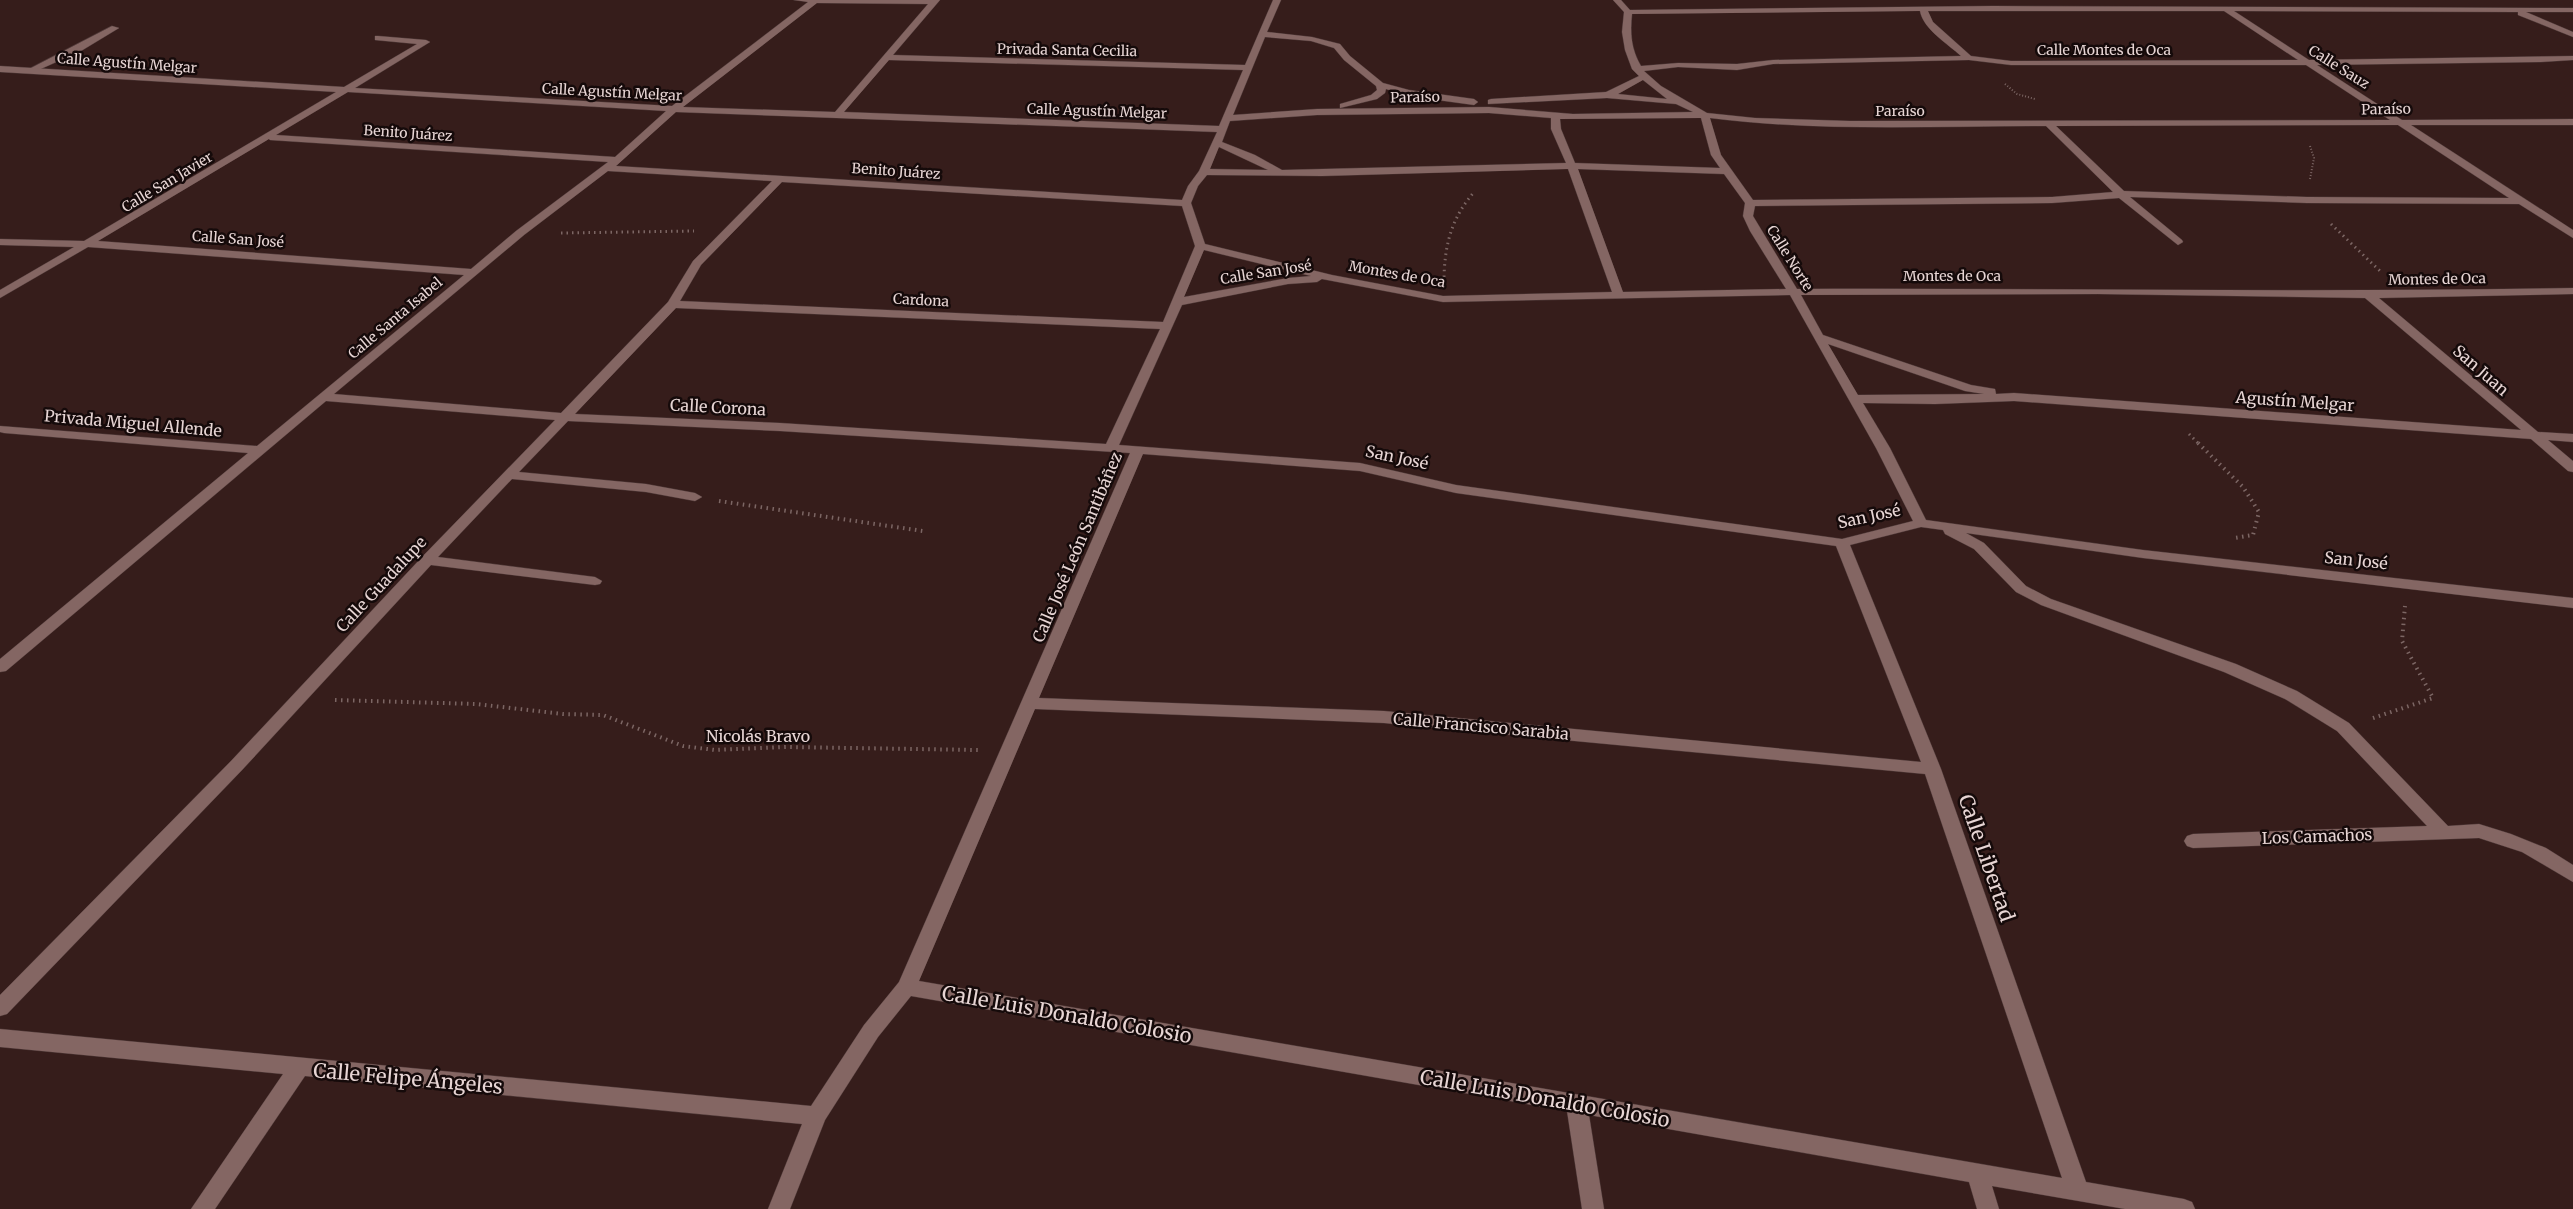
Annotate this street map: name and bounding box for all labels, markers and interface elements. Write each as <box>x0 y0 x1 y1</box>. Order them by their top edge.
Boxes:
street label: Privada Santa Cecilia <box>997 40 1138 60</box>
street label: Calle Montes de Oca <box>2037 41 2172 59</box>
street label: Calle Sauz <box>2305 41 2373 93</box>
street label: Calle Agustín Melgar <box>56 49 198 77</box>
street label: Calle Agustín Melgar <box>542 79 682 105</box>
street label: Paraíso <box>1390 88 1440 106</box>
street label: Calle Agustín Melgar <box>1027 100 1167 122</box>
street label: Paraíso <box>2361 100 2411 118</box>
street label: Paraíso <box>1875 102 1925 120</box>
street label: Benito Juárez <box>363 121 453 145</box>
street label: Calle San Javier <box>118 148 216 216</box>
street label: Benito Juárez <box>851 159 941 183</box>
street label: Calle Norte <box>1763 222 1817 294</box>
street label: Calle San José <box>191 227 285 251</box>
street label: Calle San José <box>1219 256 1313 288</box>
street label: Montes de Oca <box>1347 257 1447 291</box>
street label: Montes de Oca <box>1903 267 2001 285</box>
street label: Montes de Oca <box>2388 269 2487 289</box>
street label: Calle Santa Isabel <box>344 273 446 363</box>
street label: Cardona <box>893 290 950 310</box>
street label: San Juan <box>2449 340 2513 400</box>
street label: Agustín Melgar <box>2234 387 2355 415</box>
street label: Calle Corona <box>669 394 767 420</box>
street label: Privada Miguel Allende <box>43 405 223 441</box>
street label: San José <box>1364 441 1430 473</box>
street label: Calle José León Santibáñez <box>1028 449 1126 645</box>
street label: San José <box>1836 500 1902 532</box>
street label: Calle Guadalupe <box>332 532 430 636</box>
street label: San José <box>2323 547 2389 573</box>
street label: Calle Francisco Sarabia <box>1392 708 1570 744</box>
street label: Nicolás Bravo <box>706 726 810 746</box>
street label: Calle Libertad <box>1954 791 2020 925</box>
street label: Los Camachos <box>2262 824 2373 848</box>
street label: Calle Luis Donaldo Colosio <box>940 980 1194 1048</box>
street label: Calle Felipe Ángeles <box>312 1055 504 1099</box>
street label: Calle Luis Donaldo Colosio <box>1418 1064 1672 1132</box>

